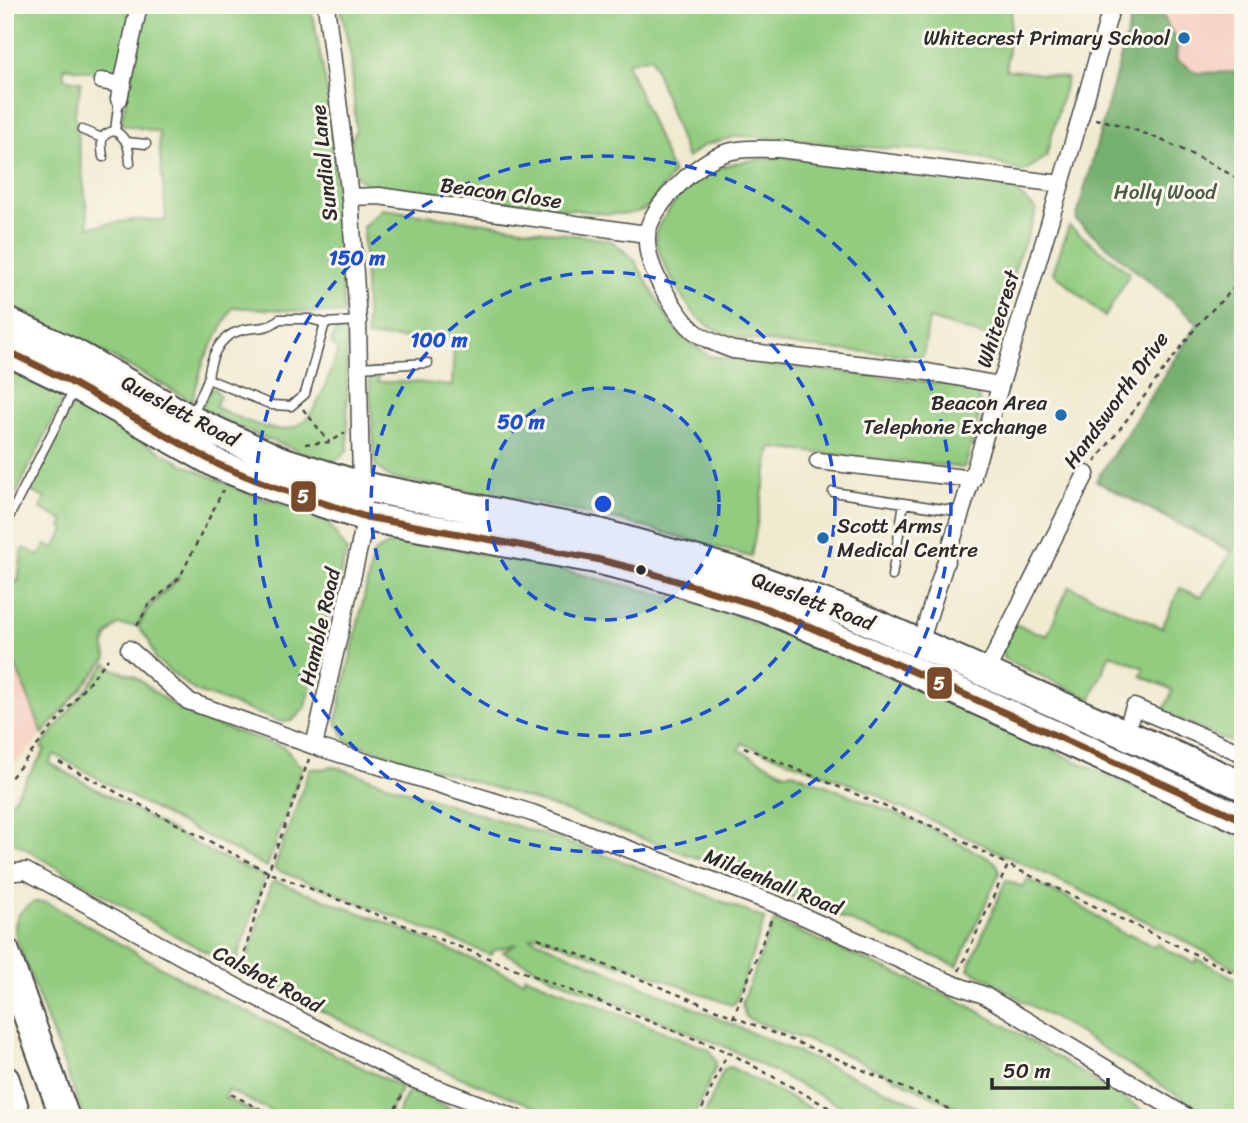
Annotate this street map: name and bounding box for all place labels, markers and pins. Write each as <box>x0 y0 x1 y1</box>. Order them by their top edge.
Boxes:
place label: Whitecrest Primary School <box>923 19 1171 57</box>
marker: Whitecrest Primary School <box>1176 30 1192 46</box>
place label: Beacon Area Telephone Exchange <box>863 384 1047 446</box>
marker: Beacon Area Telephone Exchange <box>1053 407 1069 423</box>
centre of rings <box>591 492 615 516</box>
place label: Scott Arms Medical Centre <box>837 507 978 569</box>
marker: Scott Arms Medical Centre <box>815 530 831 546</box>
unlabelled marker <box>634 563 648 577</box>

